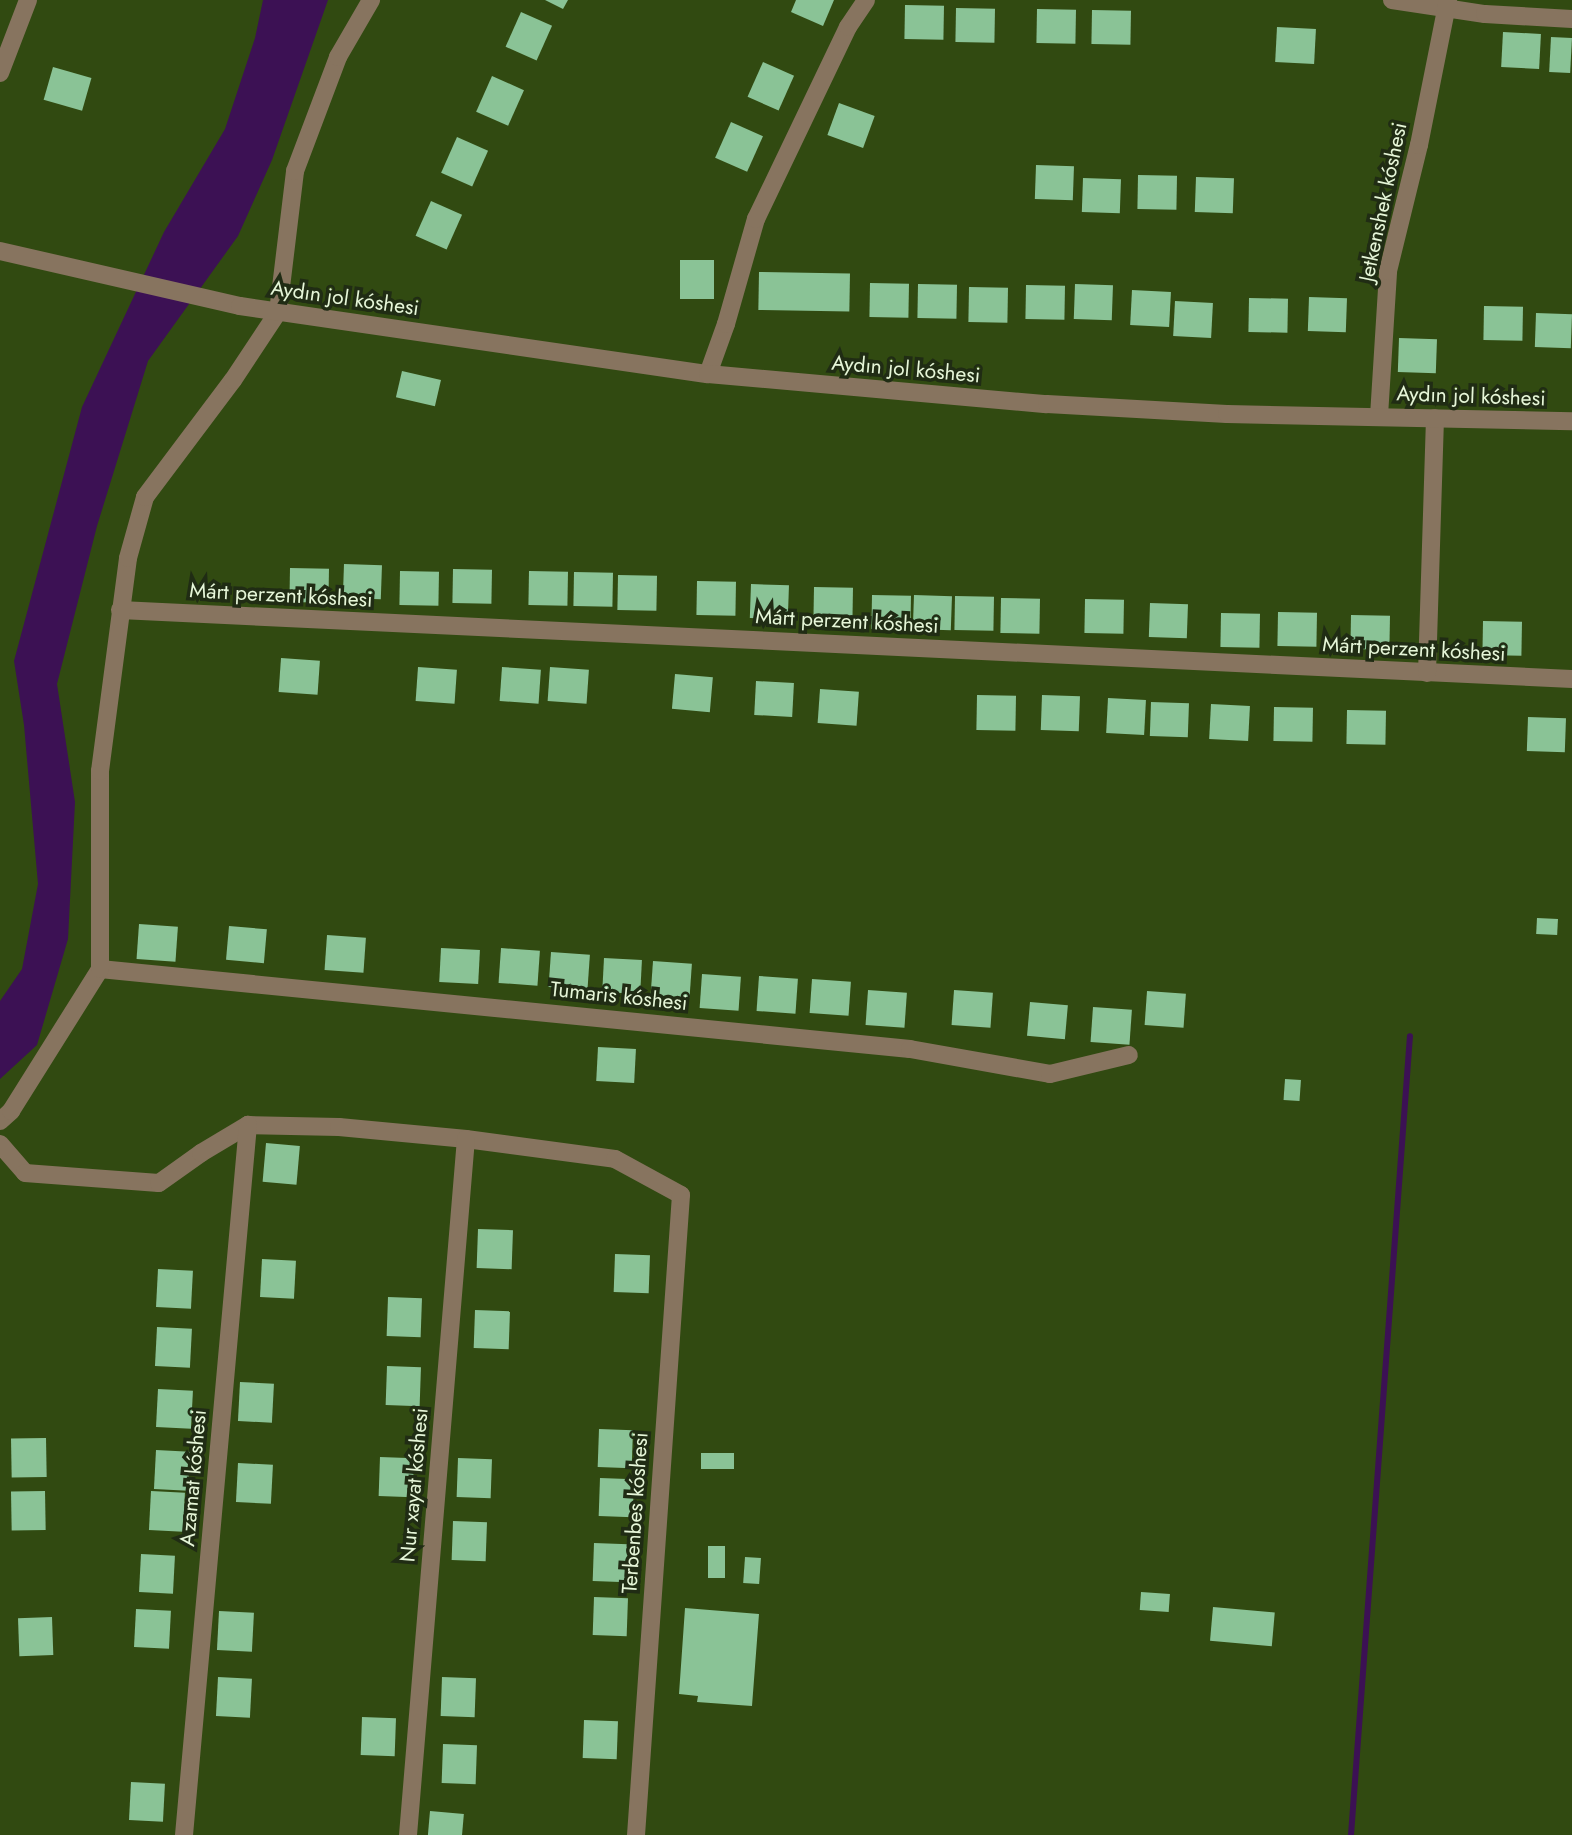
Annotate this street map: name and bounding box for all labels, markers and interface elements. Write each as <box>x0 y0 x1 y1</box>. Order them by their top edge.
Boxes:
street label: Jetkenshek kóshesi <box>1354 120 1412 284</box>
street label: Aydın jol kóshesi <box>269 275 421 321</box>
street label: Aydın jol kóshesi <box>831 350 981 388</box>
street label: Aydın jol kóshesi <box>1396 381 1546 411</box>
street label: Márt perzent kóshesi <box>189 578 373 612</box>
street label: Márt perzent kóshesi <box>755 604 939 638</box>
street label: Márt perzent kóshesi <box>1322 632 1506 666</box>
street label: Tumaris kóshesi <box>549 976 689 1016</box>
street label: Nur xayat kóshesi <box>395 1407 433 1563</box>
street label: Azamat kóshesi <box>174 1409 212 1547</box>
street label: Terbenbes kóshesi <box>617 1431 653 1595</box>

